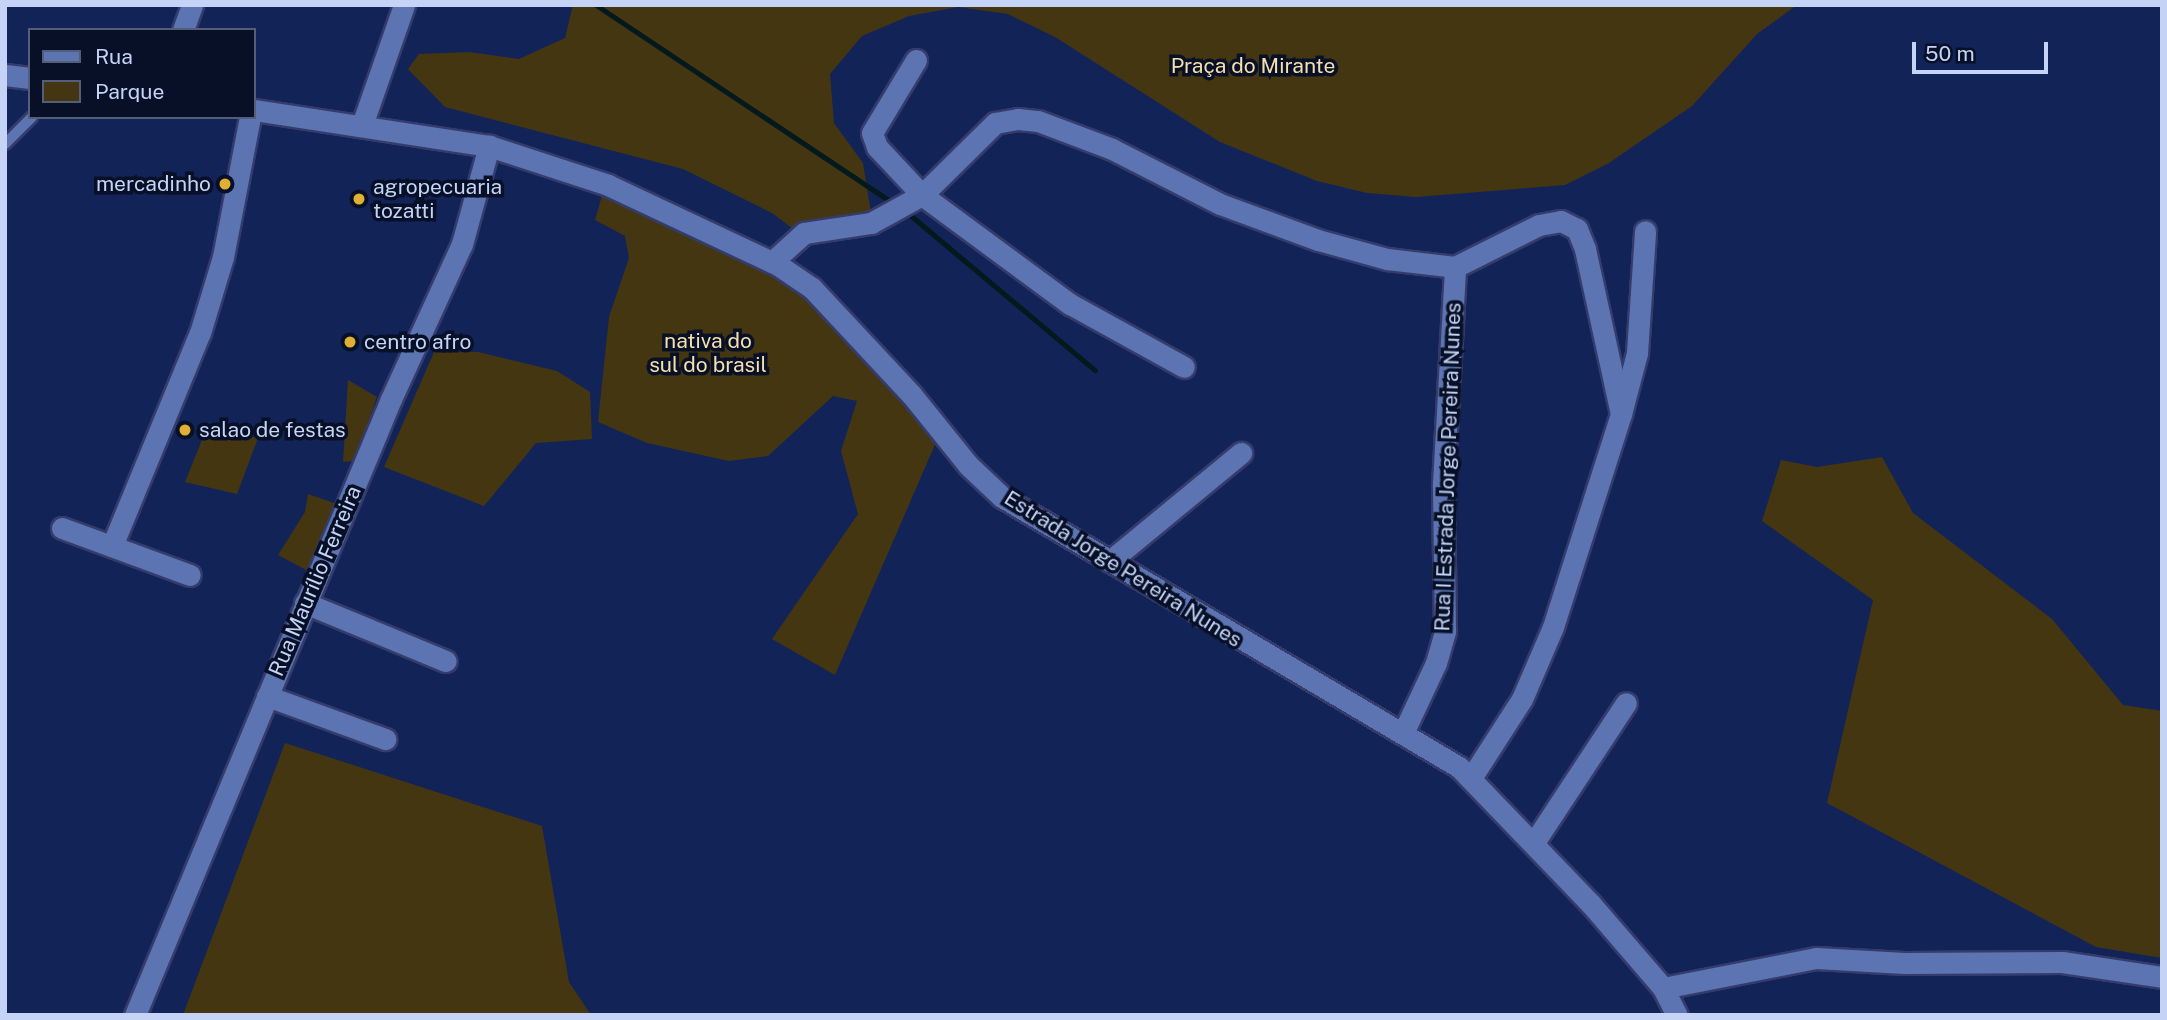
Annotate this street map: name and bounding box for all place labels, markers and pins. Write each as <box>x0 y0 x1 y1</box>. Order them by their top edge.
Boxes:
place label: mercadinho <box>96 171 211 197</box>
place label: agropecuaria tozatti <box>373 174 502 224</box>
marker: mercadinho <box>217 176 233 192</box>
marker: agropecuaria tozatti <box>351 191 367 207</box>
place label: centro afro <box>364 329 472 355</box>
marker: centro afro <box>342 334 358 350</box>
place label: salao de festas <box>199 417 346 443</box>
marker: salao de festas <box>177 422 193 438</box>

